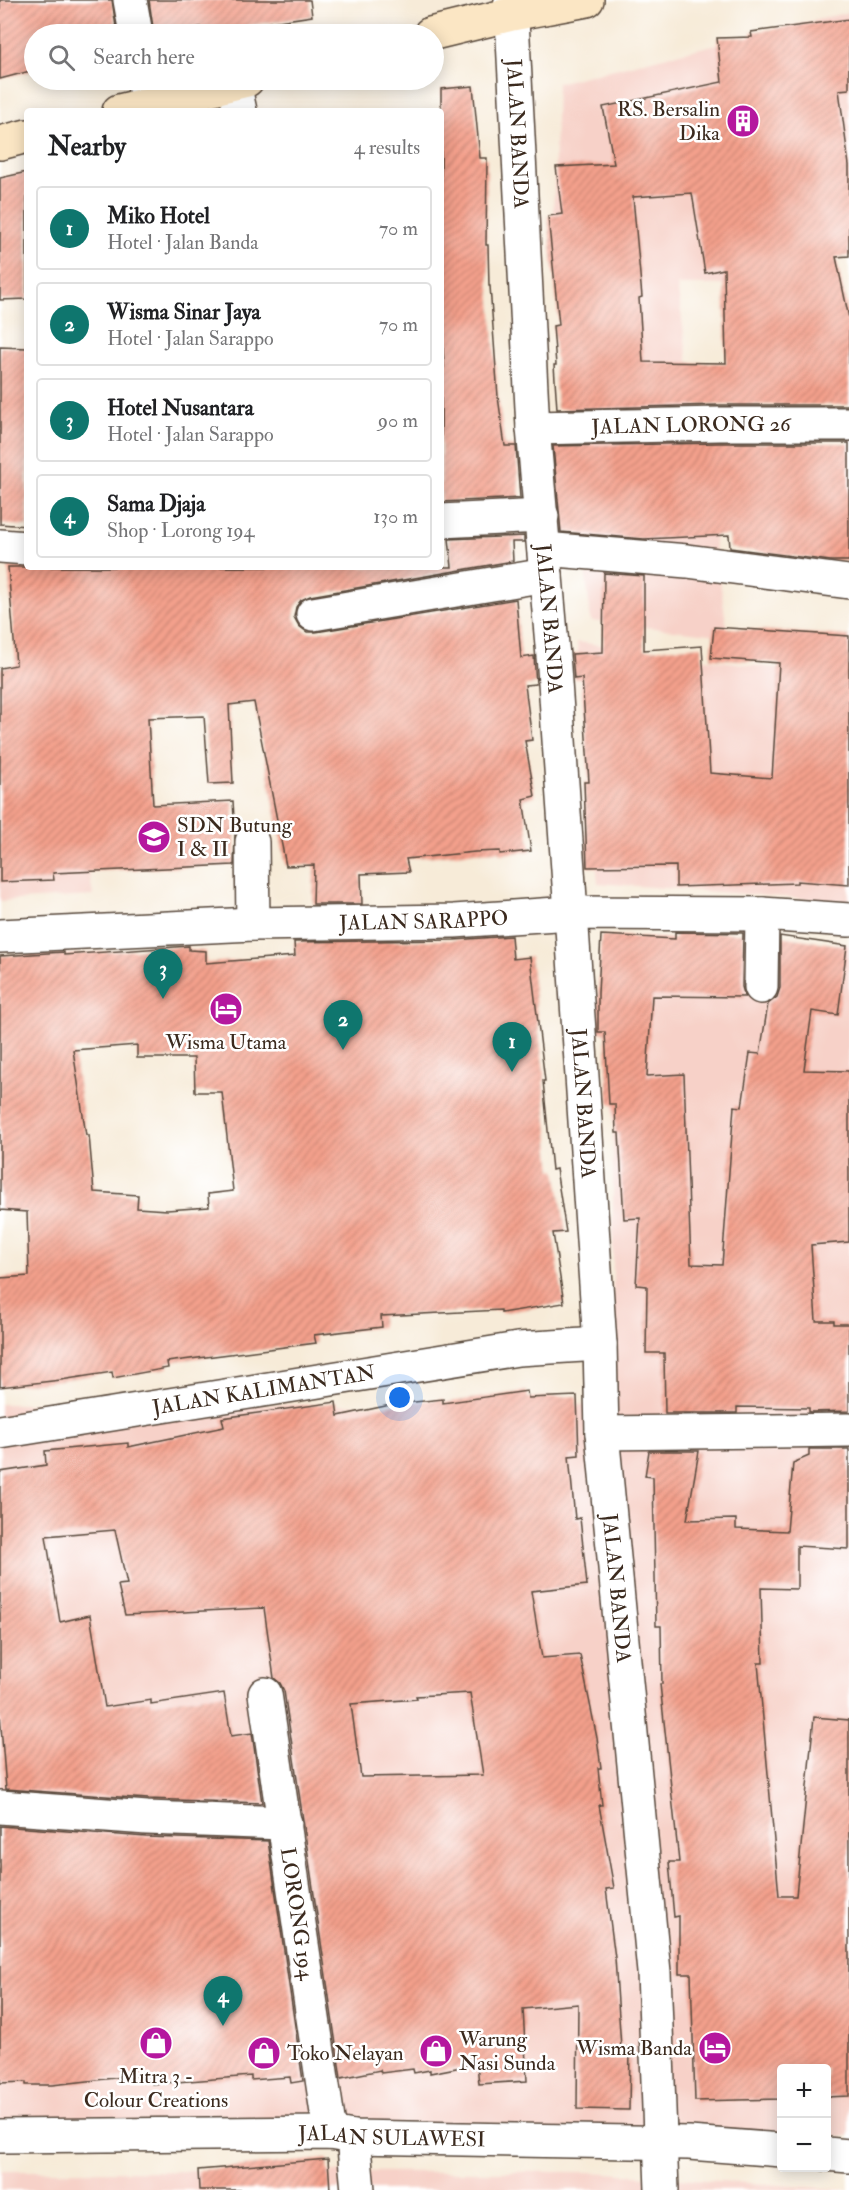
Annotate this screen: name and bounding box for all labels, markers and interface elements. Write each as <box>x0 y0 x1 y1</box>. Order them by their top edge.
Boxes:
search box <box>24 24 444 90</box>
icon: search <box>45 41 78 74</box>
text: Search here <box>93 43 195 71</box>
street label: JALAN BANDA <box>500 57 535 209</box>
place label: RS. Bersalin Dika <box>617 96 720 147</box>
building icon: RS. Bersalin Dika <box>725 103 761 139</box>
text: Nearby <box>48 131 126 163</box>
text: 4 results <box>354 135 420 160</box>
text: Miko Hotel <box>107 202 210 230</box>
text: 1 <box>66 216 73 241</box>
text: 70 m <box>379 216 418 241</box>
text: Hotel · Jalan Banda <box>107 230 258 255</box>
text: Wisma Sinar Jaya <box>107 298 261 326</box>
text: 2 <box>64 312 75 337</box>
text: 70 m <box>379 312 418 337</box>
text: Hotel · Jalan Sarappo <box>107 326 274 351</box>
text: Hotel Nusantara <box>107 394 254 422</box>
text: 3 <box>66 408 73 433</box>
text: 90 m <box>378 408 418 433</box>
street label: JALAN LORONG 26 <box>590 411 792 441</box>
text: Hotel · Jalan Sarappo <box>107 422 274 447</box>
text: Sama Djaja <box>107 490 205 518</box>
text: 4 <box>64 504 75 529</box>
text: 130 m <box>373 504 418 529</box>
text: Shop · Lorong 194 <box>107 518 254 543</box>
street label: JALAN BANDA <box>529 542 569 694</box>
place label: SDN Butung I & II <box>177 812 293 863</box>
school or university icon: SDN Butung I & II <box>136 819 172 855</box>
street label: JALAN SARAPPO <box>338 904 509 937</box>
pin: 3 <box>144 950 182 999</box>
hotel icon: Wisma Utama <box>208 991 244 1027</box>
pin: 2 <box>324 1000 362 1050</box>
pin: 1 <box>492 1022 532 1072</box>
street label: JALAN BANDA <box>565 1027 602 1179</box>
place label: Wisma Utama <box>164 1029 287 1056</box>
street label: JALAN KALIMANTAN <box>149 1359 377 1422</box>
your location <box>385 1383 414 1412</box>
street label: JALAN BANDA <box>596 1511 637 1664</box>
street label: LORONG 194 <box>274 1846 320 1983</box>
pin: 4 <box>204 1976 242 2026</box>
shop icon: Mitra 3 - Colour Creations <box>138 2025 174 2061</box>
place label: Warung Nasi Sunda <box>458 2026 556 2077</box>
hotel icon: Wisma Banda <box>697 2030 733 2066</box>
shop icon: Warung Nasi Sunda <box>418 2033 454 2069</box>
shop icon: Toko Nelayan <box>246 2035 282 2071</box>
place label: Wisma Banda <box>575 2035 692 2062</box>
place label: Toko Nelayan <box>287 2040 404 2067</box>
place label: Mitra 3 - Colour Creations <box>84 2063 228 2114</box>
map controls <box>777 2064 831 2172</box>
button: + <box>777 2064 831 2118</box>
button: − <box>777 2118 831 2172</box>
street label: JALAN SULAWESI <box>297 2120 486 2153</box>

